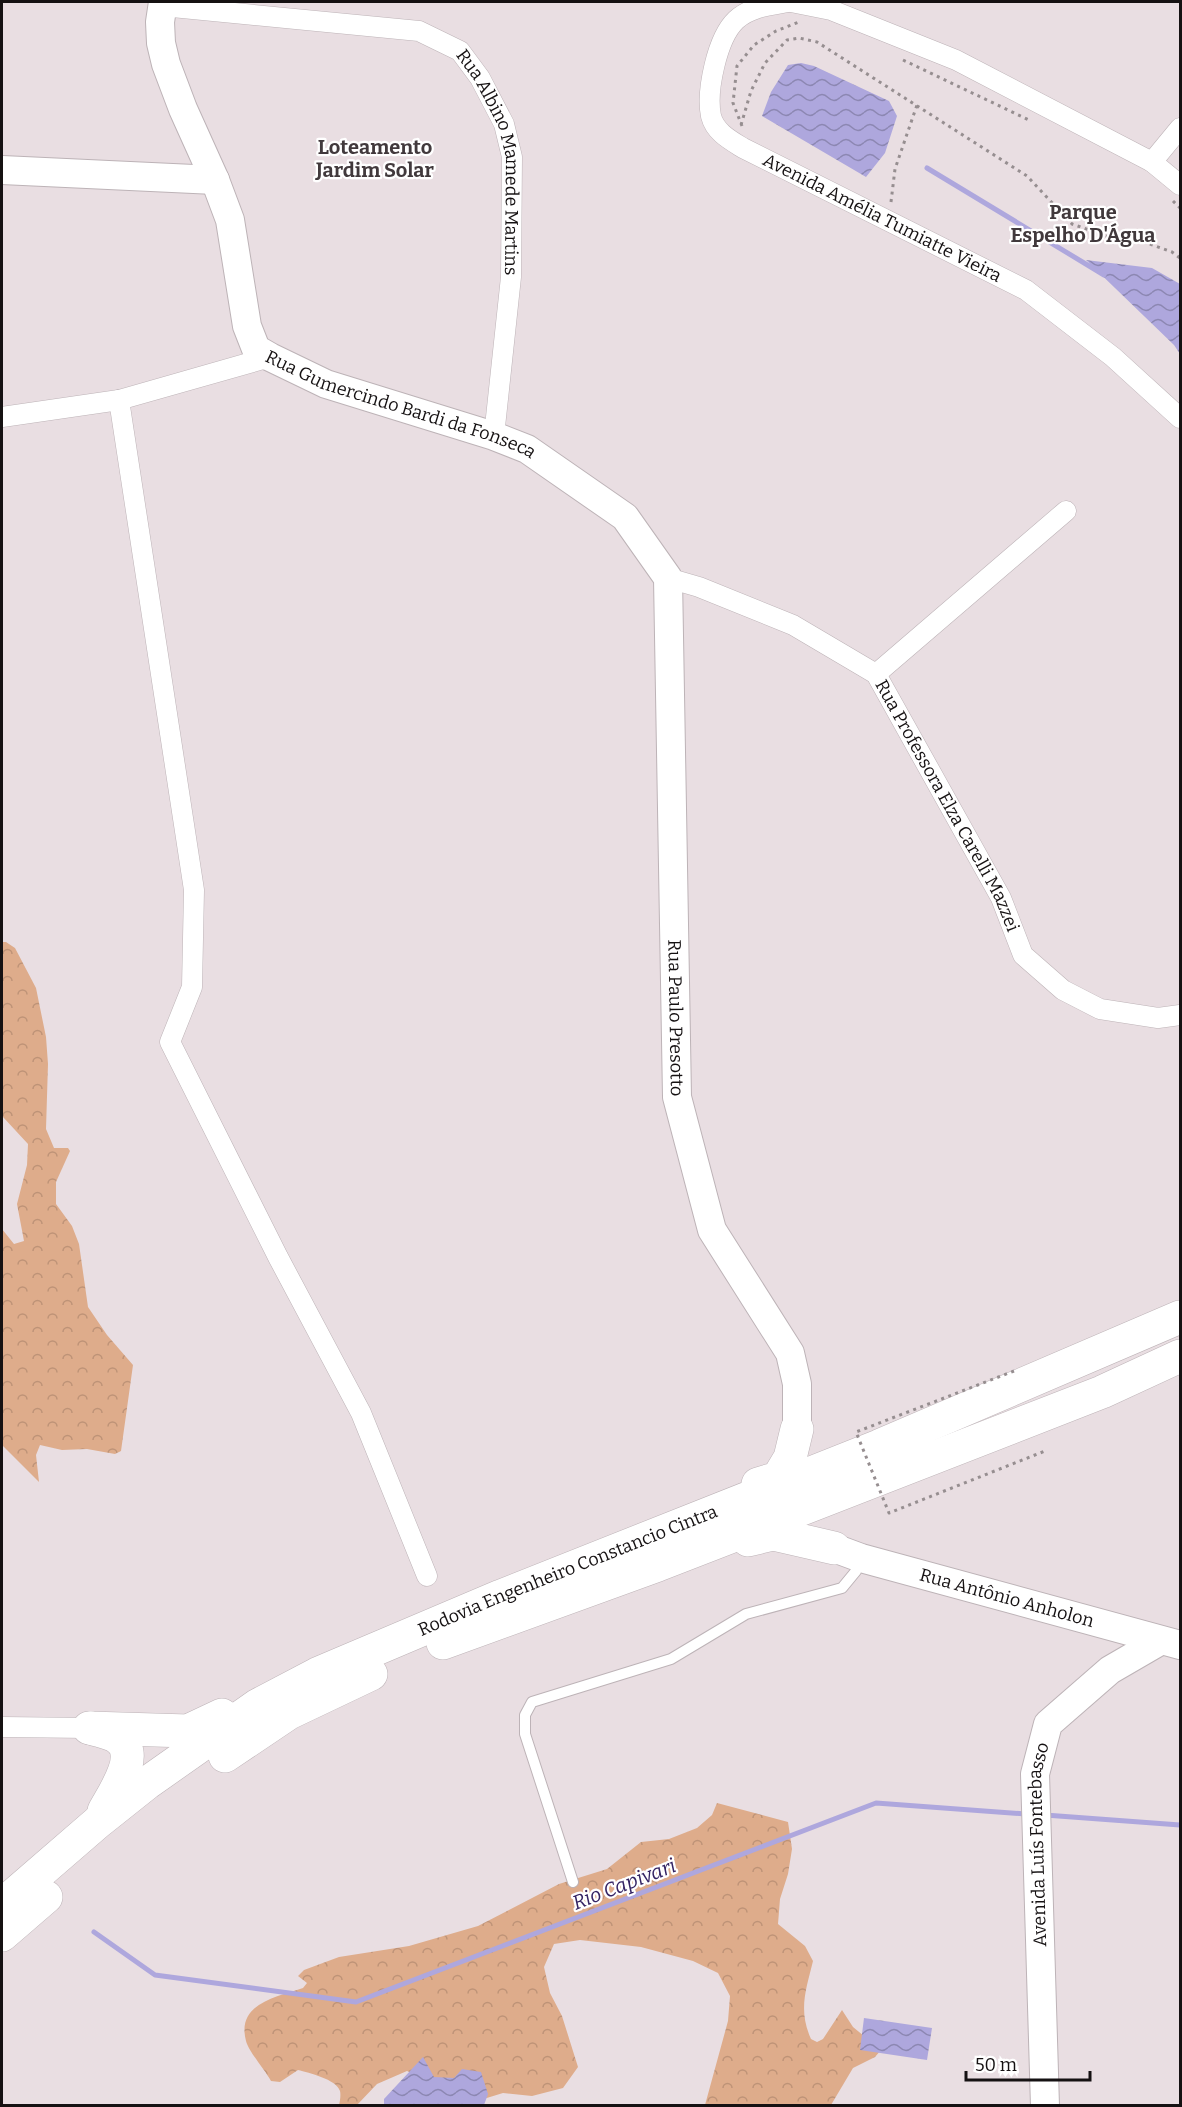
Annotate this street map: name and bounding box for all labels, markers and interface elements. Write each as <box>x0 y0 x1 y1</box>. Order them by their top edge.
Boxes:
street label: Rua Albino Mamede Martins <box>451 45 523 276</box>
district label: Loteamento Jardim Solar <box>315 135 435 182</box>
street label: Avenida Amélia Tumiatte Vieira <box>759 149 1005 287</box>
district label: Parque Espelho D'Água <box>1010 200 1156 247</box>
street label: Rua Gumercindo Bardi da Fonseca <box>262 345 541 463</box>
street label: Rua Professora Elza Carelli Mazzei <box>870 676 1024 935</box>
street label: Rua Paulo Presotto <box>663 939 688 1096</box>
street label: Rodovia Engenheiro Constancio Cintra <box>415 1500 721 1641</box>
street label: Rua Antônio Anholon <box>917 1564 1097 1632</box>
street label: Avenida Luís Fontebasso <box>1024 1740 1054 1947</box>
water label: Rio Capivari <box>569 1853 679 1915</box>
scale bar <box>966 2044 1090 2082</box>
text: 50 m <box>975 2054 1017 2076</box>

